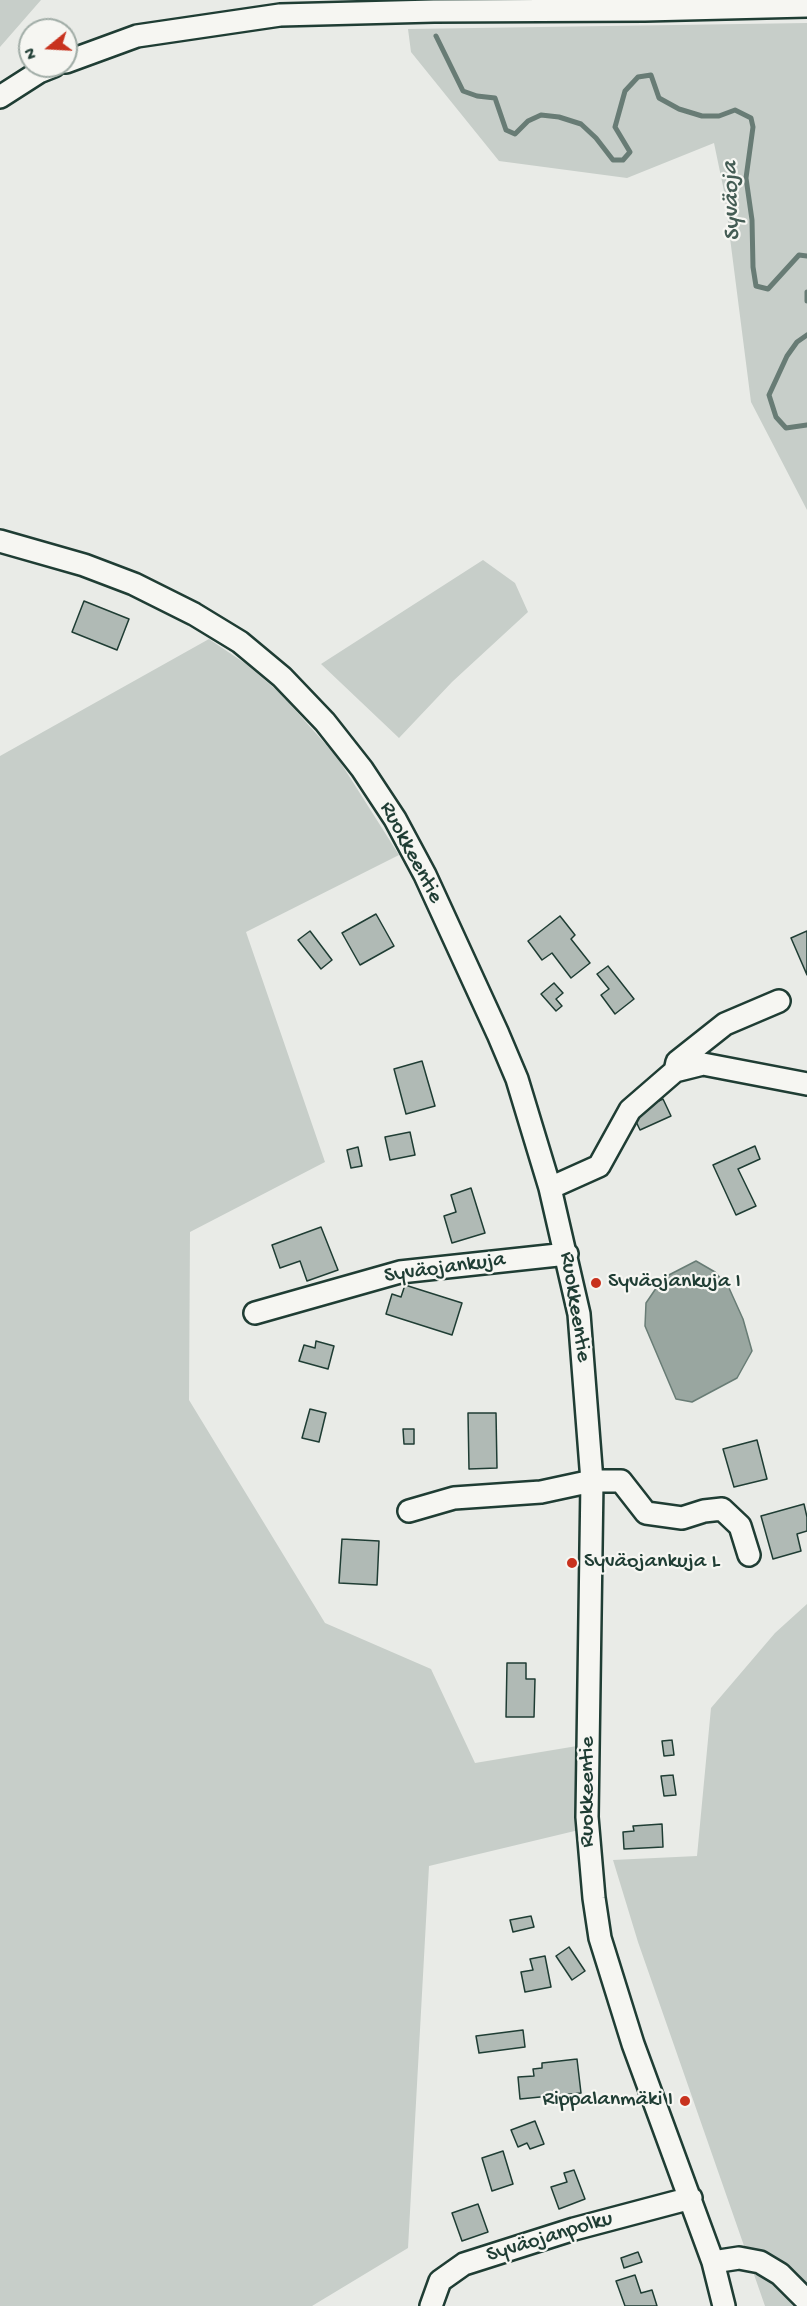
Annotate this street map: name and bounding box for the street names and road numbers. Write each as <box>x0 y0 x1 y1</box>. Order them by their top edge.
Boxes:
street label: Ruokkeentie <box>372 798 448 908</box>
street label: Syväojankuja <box>383 1247 507 1291</box>
street label: Ruokkeentie <box>552 1250 596 1364</box>
street label: Ruokkeentie <box>576 1736 602 1848</box>
street label: Syväojanpolku <box>484 2206 616 2270</box>

